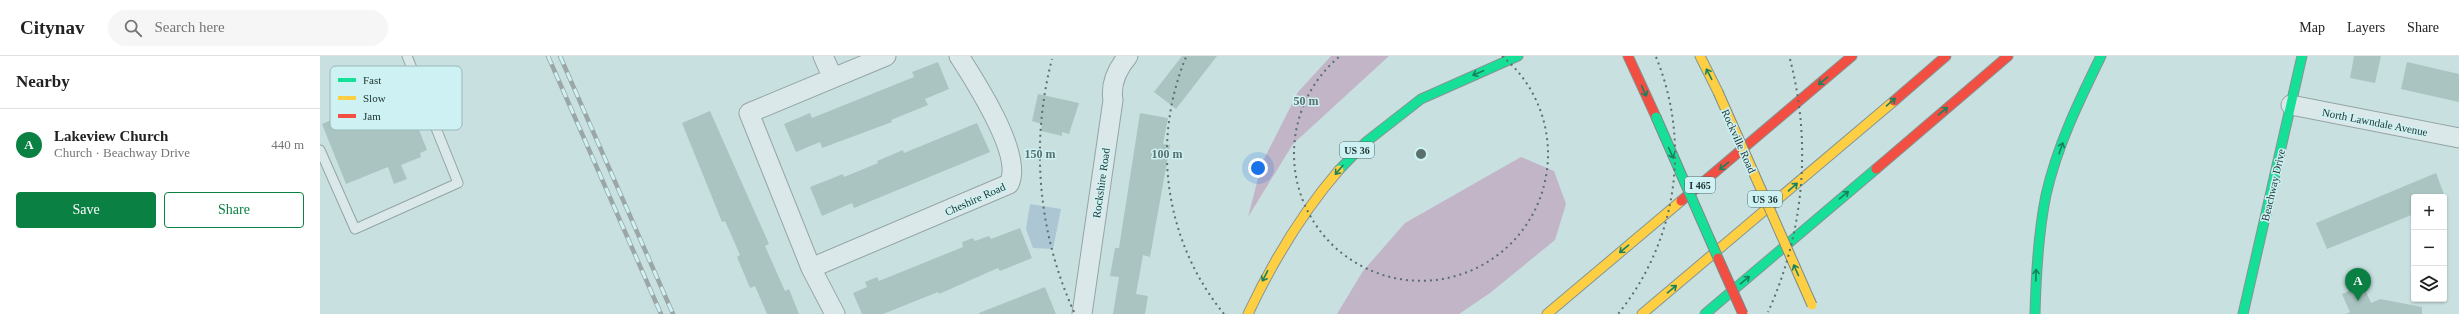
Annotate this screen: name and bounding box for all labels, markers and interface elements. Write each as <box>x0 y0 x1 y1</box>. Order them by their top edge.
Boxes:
search box <box>108 10 388 46</box>
text: Citynav <box>20 17 84 38</box>
icon: search <box>122 17 144 39</box>
text: Search here <box>154 19 225 35</box>
text: Map <box>2299 20 2325 35</box>
text: Layers <box>2347 20 2385 35</box>
text: Share <box>2407 20 2439 35</box>
legend <box>330 66 462 130</box>
one-way arrow <box>1704 68 1712 80</box>
one-way arrow <box>1473 70 1485 78</box>
text: Nearby <box>16 72 70 91</box>
text: Fast <box>363 74 381 86</box>
one-way arrow <box>1817 77 1828 86</box>
one-way arrow <box>1641 85 1648 97</box>
text: Slow <box>363 92 386 104</box>
text: 50 m <box>1294 94 1319 108</box>
one-way arrow <box>1886 98 1897 107</box>
street label: North Lawndale Avenue <box>2321 106 2429 138</box>
street label: Rockville Road <box>1720 107 1759 175</box>
one-way arrow <box>1938 107 1949 116</box>
text: Jam <box>363 110 381 122</box>
text: Lakeview Church <box>54 128 168 144</box>
text: A <box>24 137 34 152</box>
text: 440 m <box>271 137 304 152</box>
road number: US 36 <box>1340 142 1374 158</box>
one-way arrow <box>2058 142 2065 155</box>
text: Church · Beachway Drive <box>54 145 190 160</box>
one-way arrow <box>1668 146 1676 158</box>
text: 150 m <box>1025 147 1056 161</box>
street label: Rockshire Road <box>1090 147 1112 219</box>
text: 100 m <box>1152 147 1183 161</box>
centre of rings <box>1414 147 1428 161</box>
street label: Beachway Drive <box>2259 148 2287 222</box>
your location <box>1248 158 1268 178</box>
one-way arrow <box>1718 161 1729 170</box>
one-way arrow <box>1334 165 1343 175</box>
road number: I 465 <box>1685 177 1715 193</box>
street label: Cheshire Road <box>943 180 1008 218</box>
one-way arrow <box>1787 182 1798 191</box>
road number: US 36 <box>1748 191 1782 207</box>
one-way arrow <box>1839 191 1850 200</box>
button: Save <box>16 192 156 228</box>
button: Share <box>164 192 304 228</box>
map controls <box>2411 194 2447 302</box>
button: + <box>2411 194 2447 230</box>
button: − <box>2411 230 2447 266</box>
one-way arrow <box>1619 245 1630 254</box>
one-way arrow <box>1792 264 1799 276</box>
button: layers <box>2411 266 2447 302</box>
pin: A <box>2345 268 2371 301</box>
one-way arrow <box>2032 269 2040 282</box>
one-way arrow <box>1261 270 1268 282</box>
one-way arrow <box>1740 275 1751 284</box>
one-way arrow <box>1667 284 1677 293</box>

